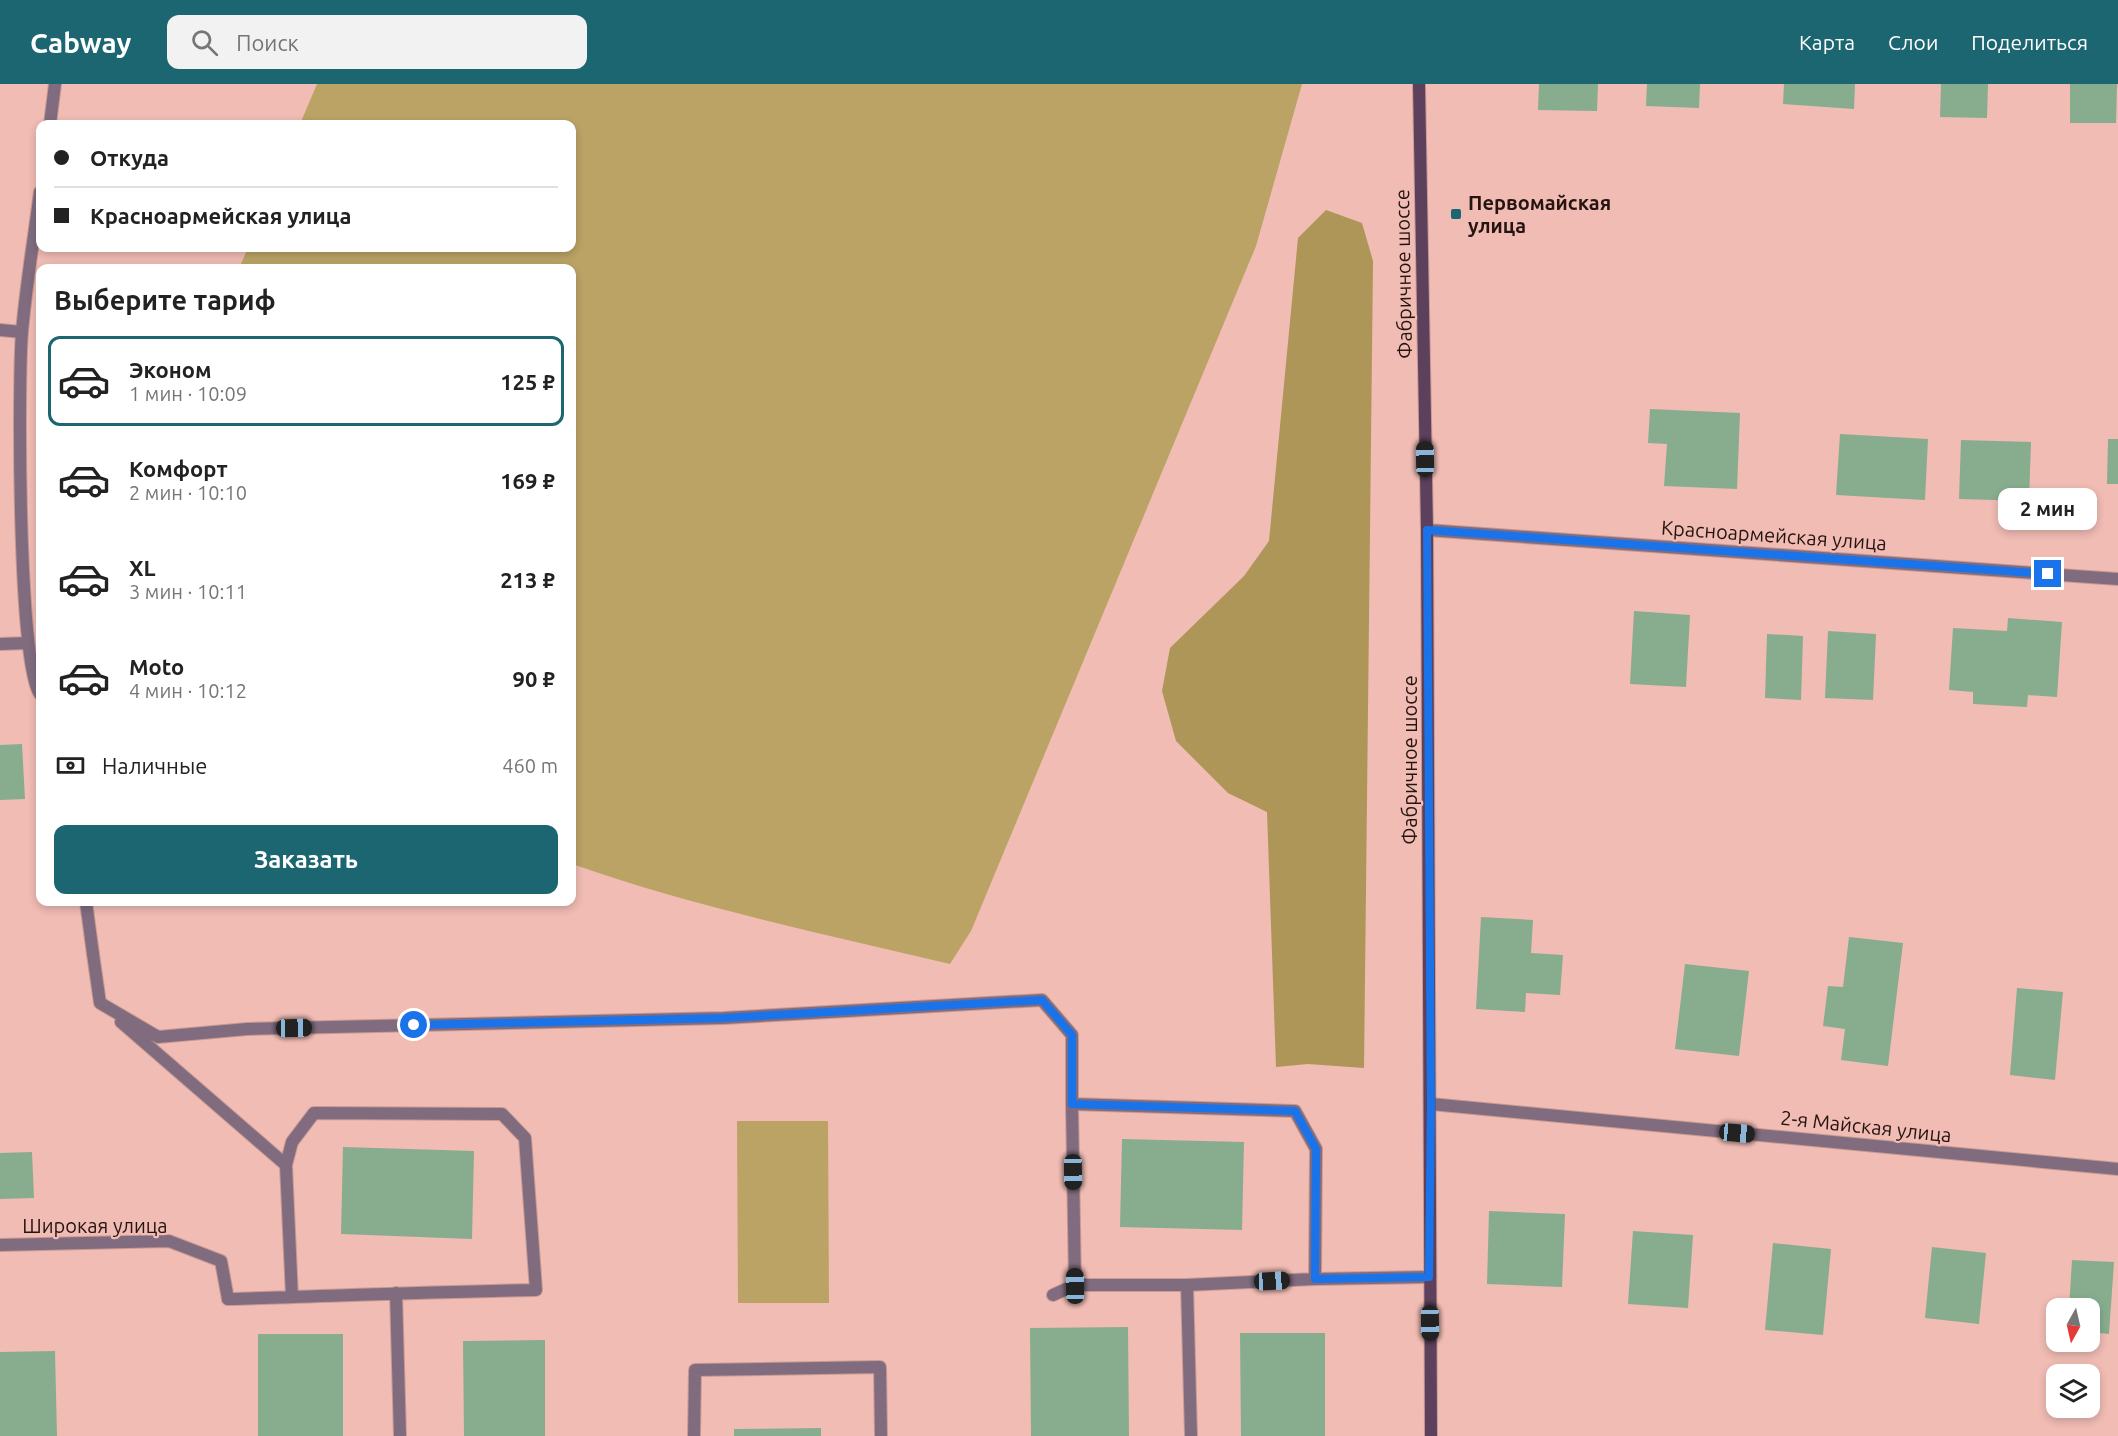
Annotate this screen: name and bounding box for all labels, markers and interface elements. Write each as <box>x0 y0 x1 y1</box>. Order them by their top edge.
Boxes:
search box <box>167 15 587 69</box>
icon: search <box>188 26 221 59</box>
text: Cabway <box>30 27 131 58</box>
text: Поиск <box>236 30 299 55</box>
text: Карта <box>1799 30 1855 54</box>
text: Слои <box>1888 30 1938 54</box>
text: Поделиться <box>1971 30 2088 54</box>
text: Откуда <box>90 145 169 170</box>
street label: Фабричное шоссе <box>1390 189 1416 359</box>
place label: Первомайская улица <box>1468 191 1611 237</box>
text: Красноармейская улица <box>90 203 351 228</box>
marker: Первомайская улица <box>1449 207 1463 221</box>
text: Выберите тариф <box>54 285 276 315</box>
icon: car <box>57 354 111 408</box>
text: Эконом <box>129 357 211 382</box>
text: 125 ₽ <box>500 369 555 394</box>
text: 1 мин · 10:09 <box>129 382 247 405</box>
car <box>1416 441 1434 477</box>
icon: car <box>57 453 111 507</box>
text: Комфорт <box>129 456 228 481</box>
text: 169 ₽ <box>500 468 555 493</box>
text: 2 мин · 10:10 <box>129 481 247 504</box>
callout: 2 мин <box>1998 487 2098 529</box>
text: 2 мин <box>2020 497 2075 520</box>
street label: Красноармейская улица <box>1660 516 1888 554</box>
icon: car <box>57 552 111 606</box>
text: XL <box>129 555 156 580</box>
route end <box>2034 560 2061 587</box>
text: 213 ₽ <box>500 567 555 592</box>
text: 3 мин · 10:11 <box>129 580 247 603</box>
icon: car <box>57 651 111 705</box>
text: Moto <box>129 654 184 679</box>
text: 90 ₽ <box>513 666 555 691</box>
street label: Фабричное шоссе <box>1398 675 1421 845</box>
text: 4 мин · 10:12 <box>129 679 247 702</box>
icon: cash <box>54 749 87 782</box>
text: Наличные <box>102 753 207 778</box>
text: 460 m <box>502 754 558 777</box>
button: Заказать <box>54 825 558 894</box>
route start <box>400 1011 427 1038</box>
car <box>276 1019 312 1037</box>
street label: 2-я Майская улица <box>1779 1106 1953 1146</box>
car <box>1718 1122 1756 1144</box>
car <box>1064 1154 1082 1190</box>
street label: Широкая улица <box>22 1214 168 1237</box>
car <box>1066 1268 1084 1304</box>
car <box>1254 1271 1290 1291</box>
north arrow <box>2046 1298 2100 1352</box>
map controls <box>2046 1298 2100 1418</box>
car <box>1421 1305 1439 1341</box>
button: layers <box>2046 1364 2100 1418</box>

